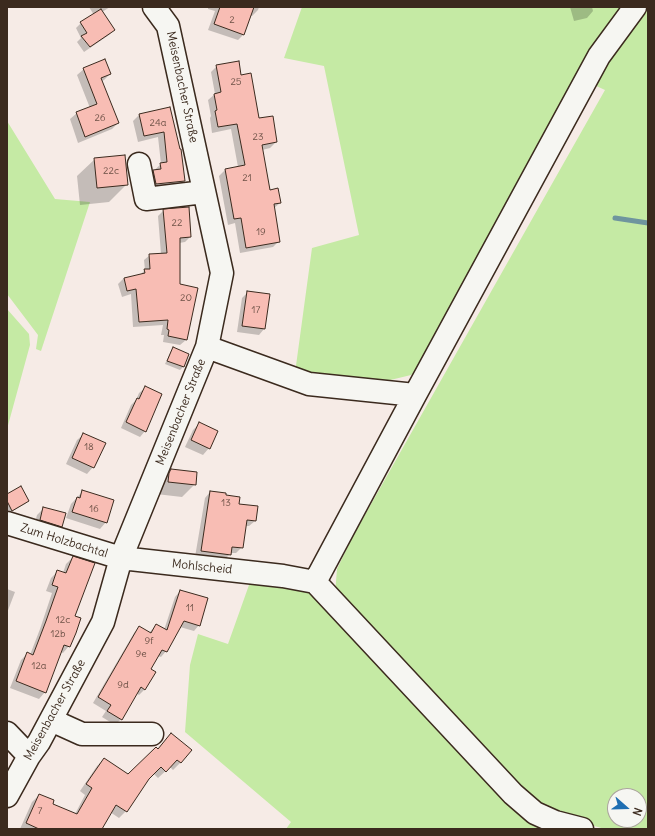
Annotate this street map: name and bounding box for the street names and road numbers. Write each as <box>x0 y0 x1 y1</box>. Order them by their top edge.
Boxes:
street label: Meisenbacher Straße <box>163 30 201 144</box>
street label: Meisenbacher Straße <box>153 357 209 467</box>
street label: Zum Holzbachtal <box>19 521 109 561</box>
street label: Mohlscheid <box>171 557 233 577</box>
street label: Meisenbacher Straße <box>21 657 89 763</box>

